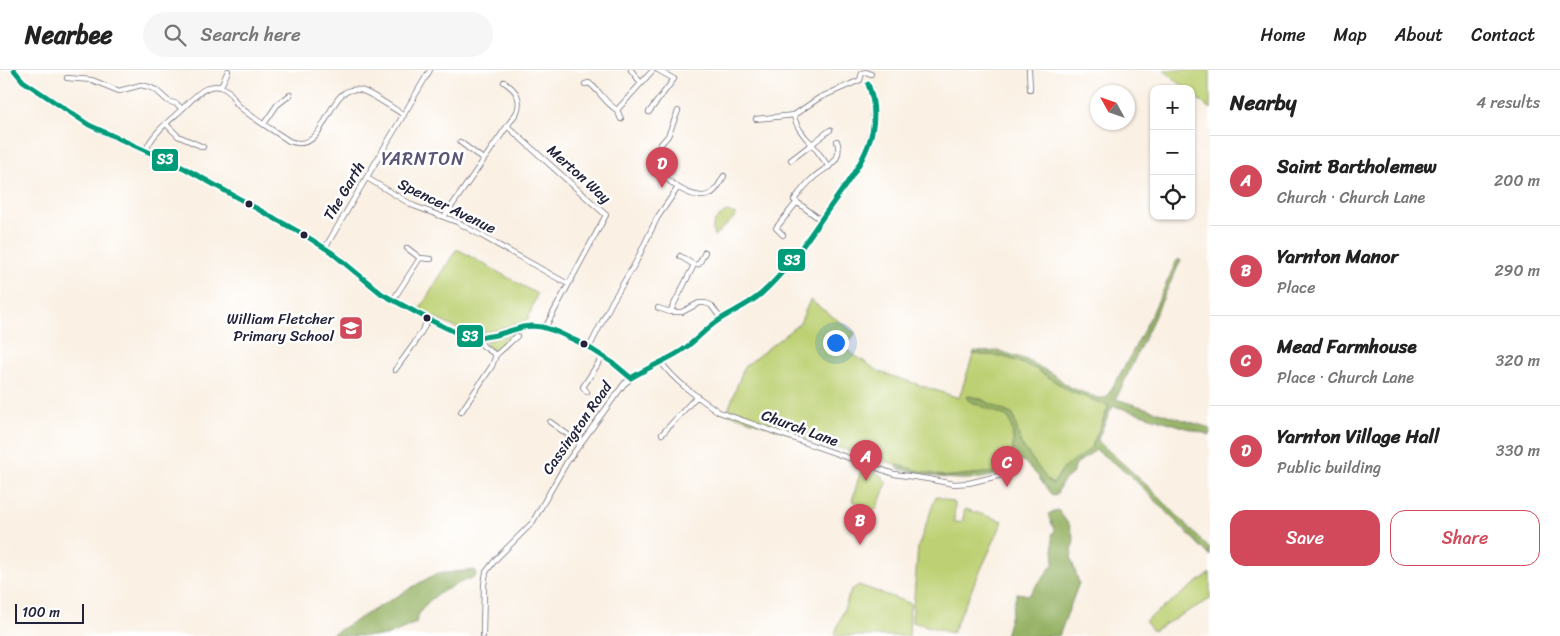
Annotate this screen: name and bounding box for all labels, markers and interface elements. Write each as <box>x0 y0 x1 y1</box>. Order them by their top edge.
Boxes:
search box <box>143 12 493 57</box>
text: Nearbee <box>25 14 113 56</box>
text: Search here <box>201 18 301 51</box>
text: Home <box>1261 19 1306 51</box>
text: Map <box>1334 19 1367 51</box>
text: About <box>1395 19 1443 51</box>
text: Contact <box>1471 19 1535 51</box>
icon: search <box>161 21 189 49</box>
text: Nearby <box>1230 84 1296 122</box>
north arrow <box>1090 85 1135 130</box>
map controls <box>1150 85 1195 220</box>
button: + <box>1150 85 1195 130</box>
text: 4 results <box>1476 88 1540 117</box>
button: − <box>1150 130 1195 175</box>
street label: Merton Way <box>541 138 617 210</box>
district label: YARNTON <box>381 143 465 175</box>
text: S3 <box>156 147 174 172</box>
pin: D <box>646 147 678 188</box>
line badge: S3 <box>151 148 179 172</box>
text: Saint Bartholemew <box>1277 150 1437 183</box>
street label: The Garth <box>316 156 372 225</box>
text: A <box>1241 166 1251 195</box>
text: 200 m <box>1494 166 1540 195</box>
street label: Spencer Avenue <box>394 171 501 241</box>
button: locate <box>1150 175 1195 220</box>
text: Church · Church Lane <box>1277 183 1425 212</box>
unlabelled marker <box>244 199 254 209</box>
unlabelled marker <box>299 230 309 240</box>
text: Yarnton Manor <box>1277 240 1398 273</box>
line badge: S3 <box>777 248 806 272</box>
text: S3 <box>783 248 801 273</box>
text: B <box>1241 256 1251 285</box>
text: 290 m <box>1494 256 1540 285</box>
text: Place <box>1277 273 1316 302</box>
place label: William Fletcher Primary School <box>227 306 335 349</box>
unlabelled marker <box>422 313 432 323</box>
school or university icon: William Fletcher Primary School <box>338 315 364 341</box>
line badge: S3 <box>456 324 484 348</box>
text: S3 <box>461 324 479 349</box>
your location <box>823 330 849 356</box>
text: Mead Farmhouse <box>1277 330 1417 363</box>
unlabelled marker <box>579 339 589 349</box>
text: C <box>1241 346 1251 375</box>
text: 320 m <box>1495 346 1540 375</box>
text: Place · Church Lane <box>1277 363 1414 392</box>
street label: Cassington Road <box>535 375 619 480</box>
street label: Church Lane <box>758 402 842 454</box>
text: Yarnton Village Hall <box>1277 420 1439 453</box>
text: D <box>1241 436 1251 465</box>
text: 330 m <box>1496 436 1540 465</box>
pin: A <box>850 440 882 481</box>
pin: C <box>991 446 1023 487</box>
text: Public building <box>1277 453 1381 482</box>
pin: B <box>844 504 876 545</box>
button: Save <box>1230 510 1380 566</box>
button: Share <box>1390 510 1540 566</box>
text: 100 m <box>22 600 60 625</box>
scale bar <box>15 601 84 624</box>

